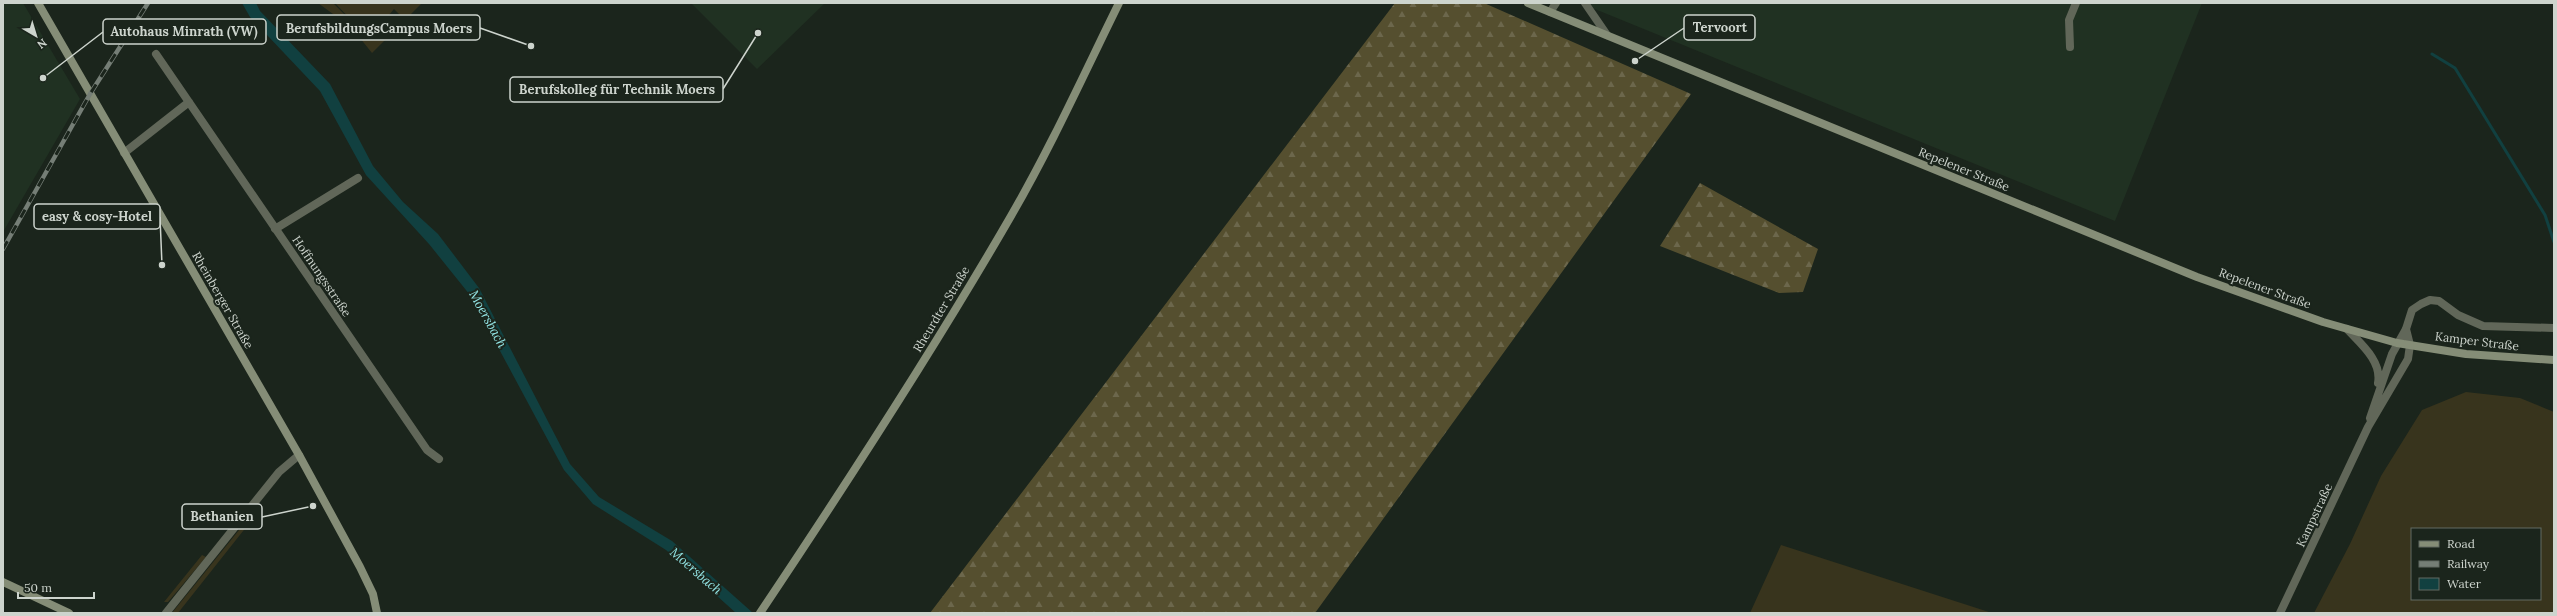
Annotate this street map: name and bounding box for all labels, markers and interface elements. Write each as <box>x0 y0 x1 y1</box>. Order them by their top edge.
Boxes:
callout: BerufsbildungsCampus Moers <box>277 15 480 40</box>
callout: Tervoort <box>1684 15 1755 40</box>
north arrow <box>16 16 56 56</box>
callout: Autohaus Minrath (VW) <box>103 19 266 44</box>
text: Tervoort <box>1693 19 1748 36</box>
text: BerufsbildungsCampus Moers <box>286 20 472 37</box>
text: Autohaus Minrath (VW) <box>110 23 258 40</box>
text: N <box>34 36 50 52</box>
callout: Berufskolleg für Technik Moers <box>510 77 723 102</box>
text: Berufskolleg für Technik Moers <box>519 81 715 98</box>
street label: Repelener Straße <box>1916 144 2012 194</box>
callout: easy & cosy-Hotel <box>34 204 160 229</box>
text: easy & cosy-Hotel <box>42 208 152 225</box>
street label: Hoffnungsstraße <box>289 233 355 320</box>
street label: Rheinberger Straße <box>189 249 257 352</box>
street label: Rheurdter Straße <box>909 263 973 355</box>
street label: Repelener Straße <box>2217 264 2314 312</box>
water label: Moersbach <box>465 287 511 351</box>
street label: Kamper Straße <box>2434 328 2520 354</box>
street label: Kampstraße <box>2293 480 2335 549</box>
callout: Bethanien <box>182 504 262 529</box>
text: Bethanien <box>190 508 255 525</box>
legend <box>2411 528 2541 600</box>
text: Road <box>2447 536 2475 551</box>
water label: Moersbach <box>666 544 726 599</box>
text: Railway <box>2447 556 2490 571</box>
scale bar <box>18 574 94 600</box>
text: Water <box>2447 576 2482 591</box>
text: 50 m <box>24 580 52 595</box>

